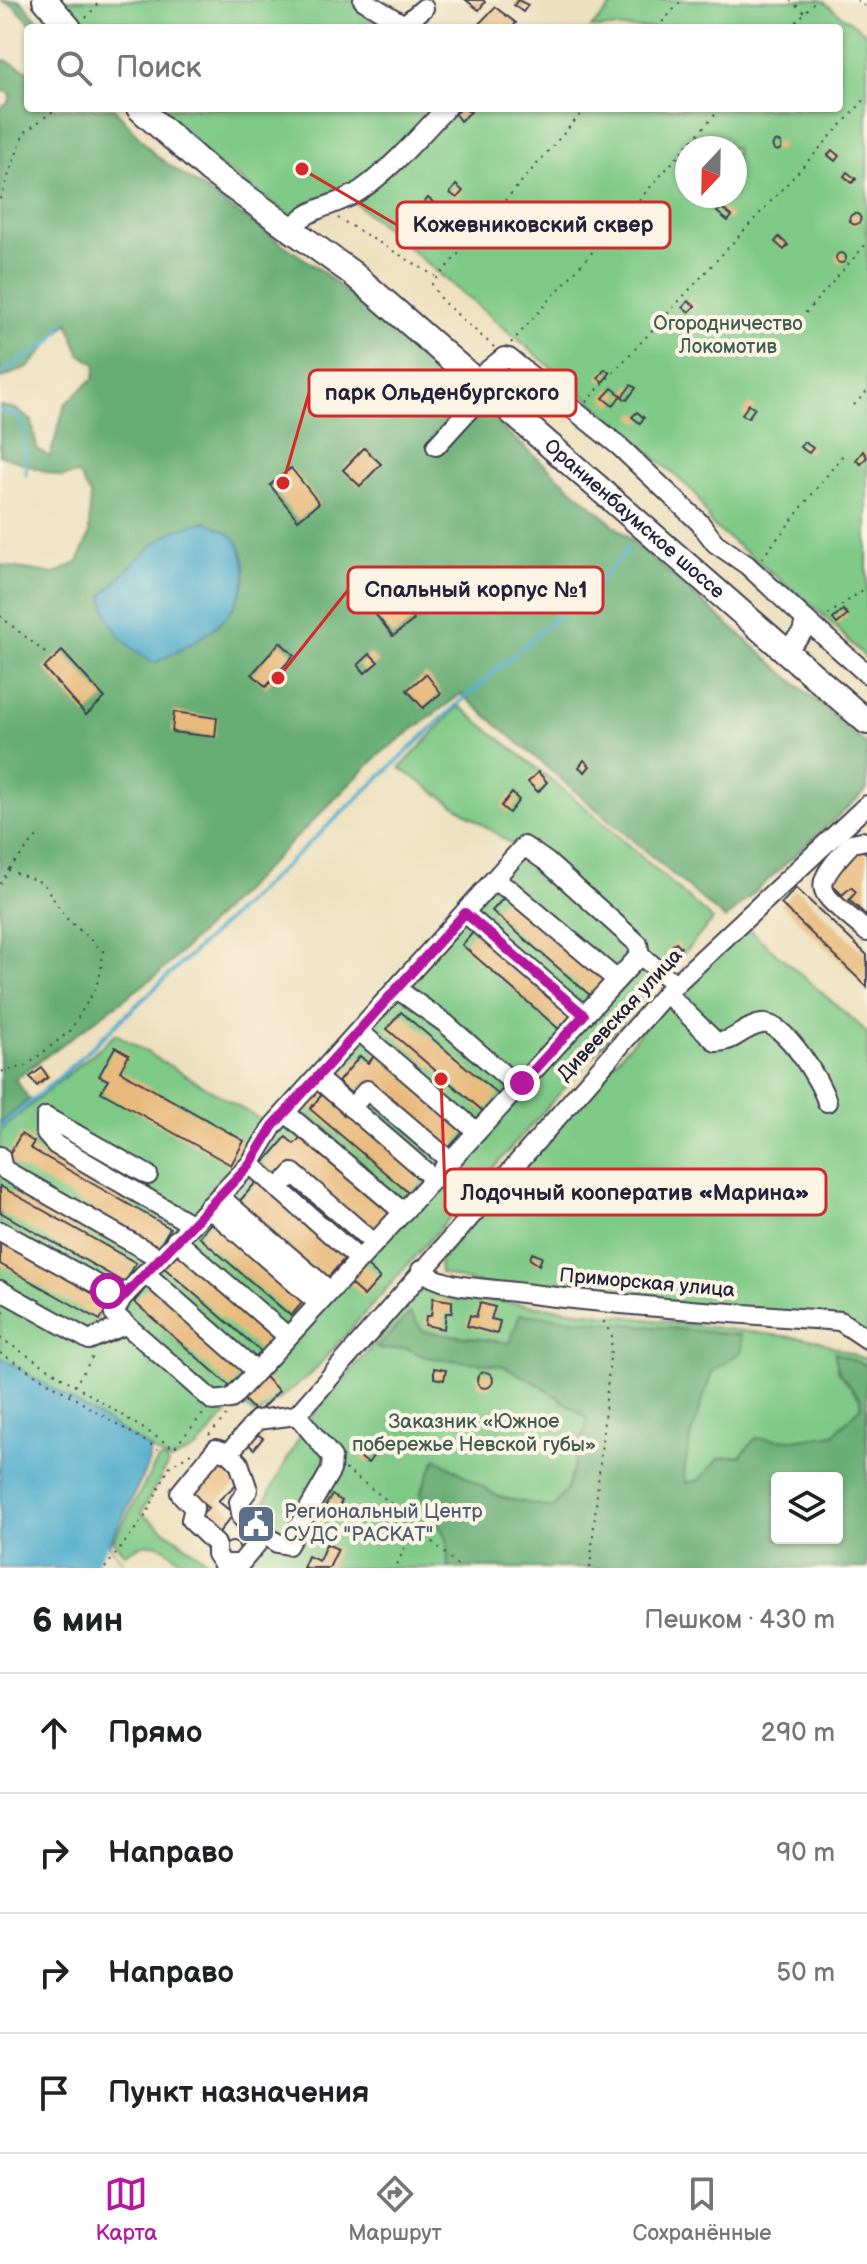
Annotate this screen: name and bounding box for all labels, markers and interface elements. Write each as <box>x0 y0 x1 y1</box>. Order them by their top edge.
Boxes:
search box <box>24 24 843 112</box>
icon: search <box>52 46 96 90</box>
text: Поиск <box>116 50 202 86</box>
north arrow <box>675 136 747 208</box>
callout: Кожевниковский сквер <box>397 202 670 248</box>
text: Кожевниковский сквер <box>412 212 654 239</box>
park label: Огородничество Локомотив <box>653 312 803 359</box>
callout: парк Ольденбургского <box>309 370 576 416</box>
text: парк Ольденбургского <box>325 380 559 407</box>
street label: Ораниенбаумское шоссе <box>539 434 729 604</box>
callout: Спальный корпус №1 <box>348 567 603 613</box>
text: Спальный корпус №1 <box>364 577 588 604</box>
street label: Дивеевская улица <box>552 944 688 1086</box>
route end <box>504 1065 540 1101</box>
callout: Лодочный кооператив «Марина» <box>445 1169 826 1215</box>
text: Лодочный кооператив «Марина» <box>460 1180 809 1207</box>
street label: Приморская улица <box>558 1263 736 1303</box>
route start <box>90 1273 126 1309</box>
park label: Заказник «Южное побережье Невской губы» <box>352 1410 596 1457</box>
map controls <box>771 1472 843 1544</box>
button: layers <box>771 1472 843 1544</box>
place label: Региональный Центр СУДС "РАСКАТ" <box>284 1500 483 1547</box>
public building icon: Региональный Центр СУДС "РАСКАТ" <box>235 1503 277 1545</box>
text: 6 мин <box>32 1600 123 1641</box>
text: Пешком · 430 m <box>644 1605 835 1636</box>
icon: ahead <box>32 1711 76 1755</box>
text: Прямо <box>108 1715 202 1751</box>
text: 290 m <box>761 1718 835 1749</box>
icon: right <box>32 1831 76 1875</box>
text: Направо <box>108 1835 234 1871</box>
text: 90 m <box>776 1838 835 1869</box>
icon: right <box>32 1951 76 1995</box>
text: Направо <box>108 1955 234 1991</box>
text: 50 m <box>776 1958 835 1989</box>
icon: arrive <box>32 2071 76 2115</box>
text: Пункт назначения <box>108 2075 369 2111</box>
tab: Карта <box>95 2172 157 2247</box>
tab: Маршрут <box>348 2172 442 2247</box>
tab: Сохранённые <box>633 2172 772 2247</box>

